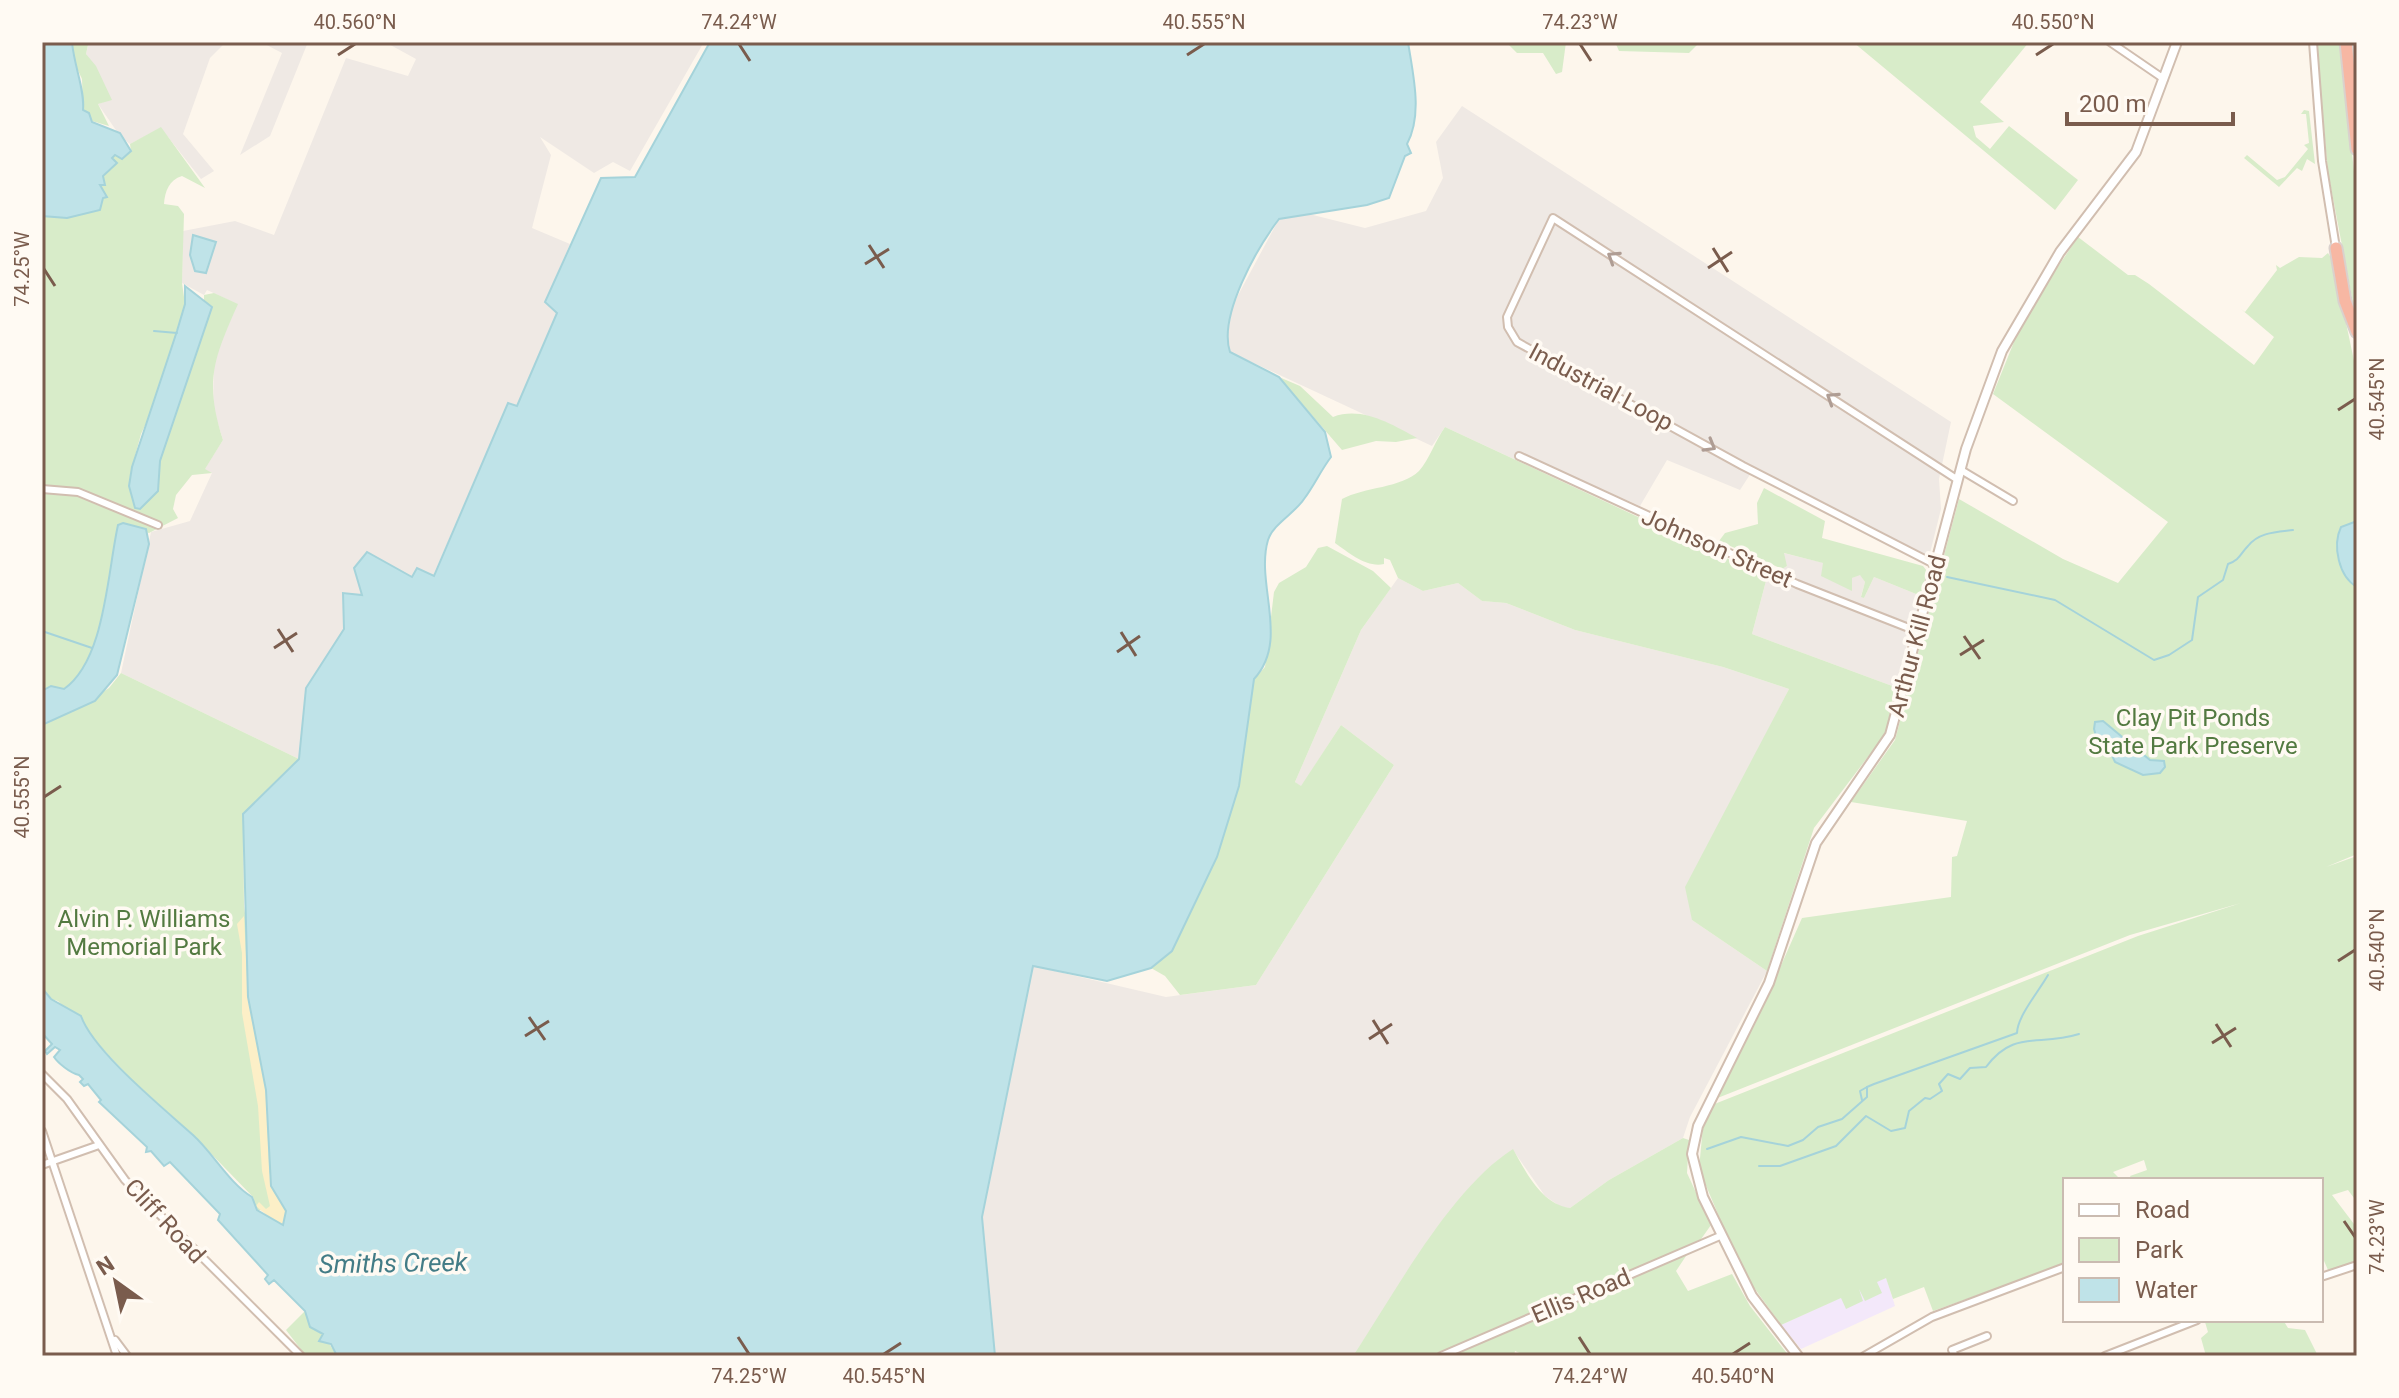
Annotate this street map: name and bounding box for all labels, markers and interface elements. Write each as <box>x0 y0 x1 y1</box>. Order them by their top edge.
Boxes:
text: 40.560°N <box>313 10 397 34</box>
text: 74.24°W <box>701 10 777 34</box>
text: 40.555°N <box>1162 10 1246 34</box>
text: 74.23°W <box>1542 10 1618 34</box>
text: 40.550°N <box>2011 10 2095 34</box>
scale bar <box>2067 76 2233 126</box>
text: 200 m <box>2079 90 2146 118</box>
text: 74.25°W <box>10 231 34 307</box>
one-way arrow <box>1608 252 1622 267</box>
street label: Industrial Loop <box>1524 337 1678 437</box>
text: 40.545°N <box>2365 357 2389 441</box>
one-way arrow <box>1826 393 1840 408</box>
one-way arrow <box>1701 437 1716 452</box>
street label: Johnson Street <box>1637 502 1797 594</box>
street label: Arthur Kill Road <box>1882 552 1952 720</box>
park label: Clay Pit Ponds State Park Preserve <box>2088 704 2298 760</box>
text: 40.555°N <box>10 755 34 839</box>
park label: Alvin P. Williams Memorial Park <box>58 905 230 961</box>
text: 40.540°N <box>2365 908 2389 992</box>
street label: Cliff Road <box>119 1173 211 1269</box>
legend <box>2063 1178 2323 1322</box>
text: Road <box>2135 1196 2190 1224</box>
text: 74.23°W <box>2365 1199 2389 1275</box>
text: Park <box>2135 1236 2184 1264</box>
north arrow <box>76 1242 156 1322</box>
water label: Smiths Creek <box>318 1247 469 1279</box>
text: N <box>92 1251 119 1280</box>
street label: Ellis Road <box>1527 1263 1635 1329</box>
text: Water <box>2135 1276 2198 1304</box>
text: 74.25°W <box>711 1364 787 1388</box>
text: 40.545°N <box>842 1364 926 1388</box>
text: 74.24°W <box>1552 1364 1628 1388</box>
text: 40.540°N <box>1691 1364 1775 1388</box>

